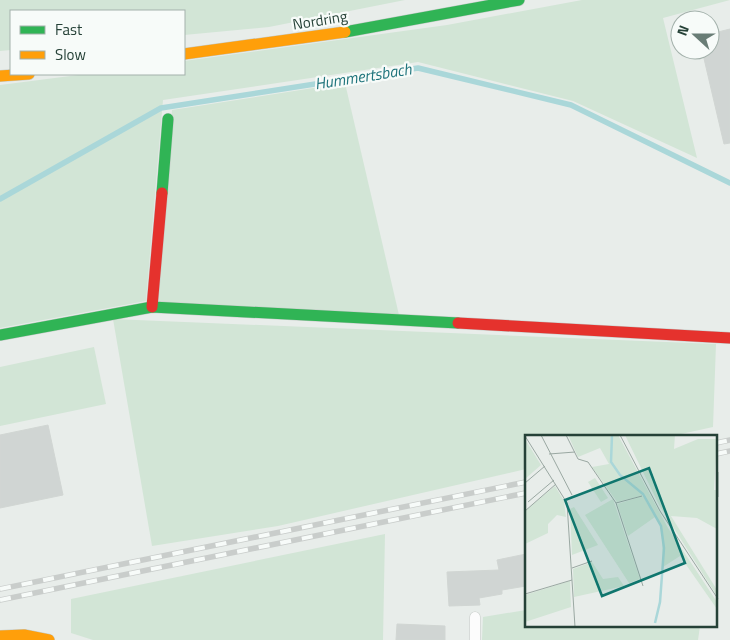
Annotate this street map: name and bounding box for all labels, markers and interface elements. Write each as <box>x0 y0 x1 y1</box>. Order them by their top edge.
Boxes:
street label: Nordring <box>291 4 349 36</box>
legend <box>10 10 185 75</box>
north arrow <box>670 10 720 60</box>
text: Fast <box>55 18 83 41</box>
text: N <box>671 22 694 38</box>
text: Slow <box>55 43 86 66</box>
water label: Hummertsbach <box>313 56 414 95</box>
inset map <box>525 435 718 628</box>

